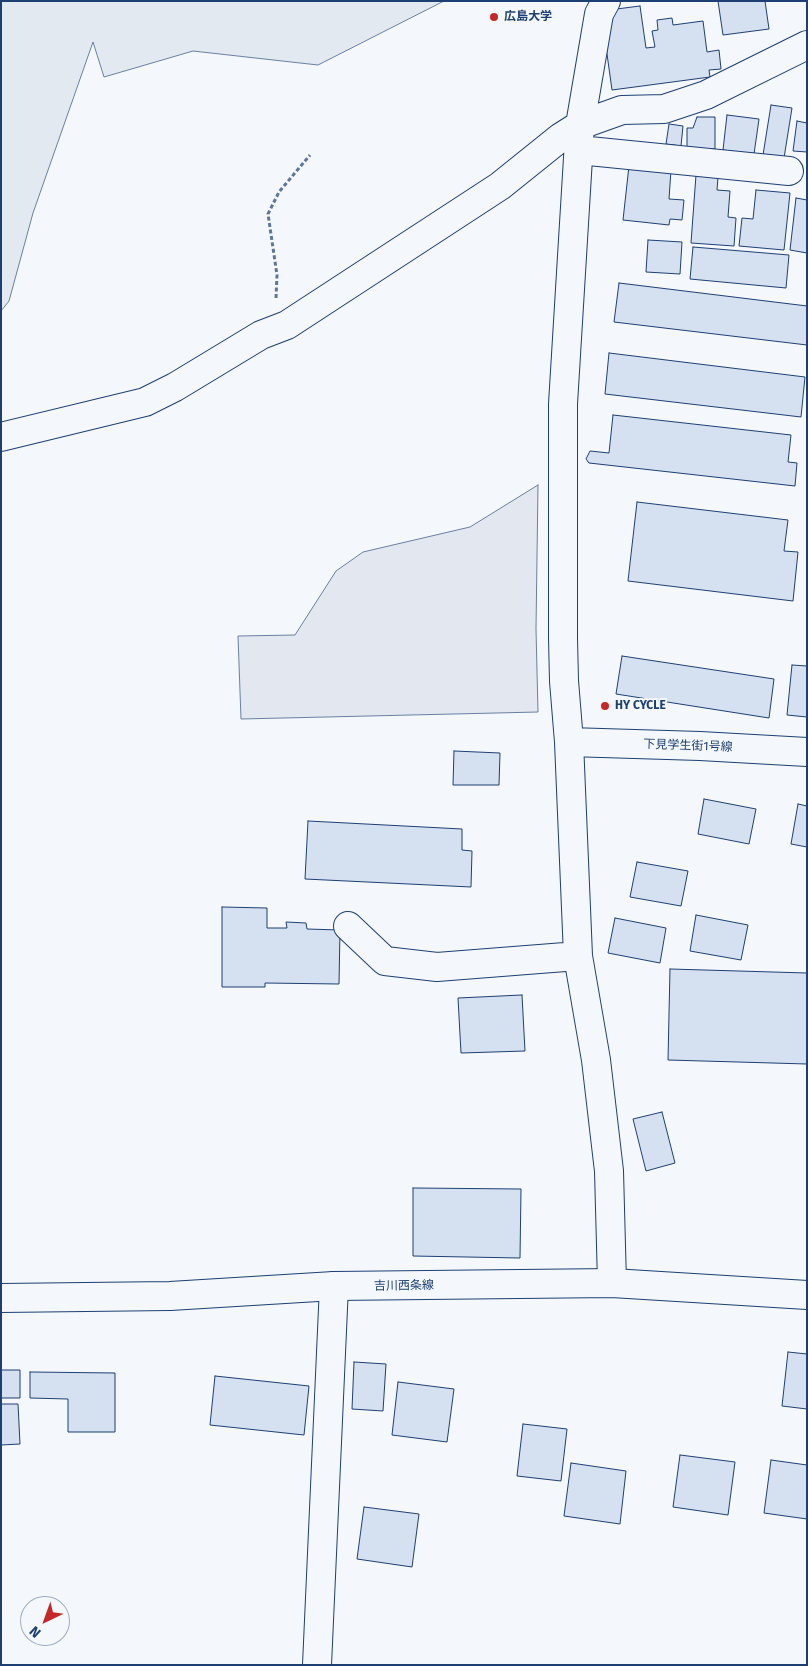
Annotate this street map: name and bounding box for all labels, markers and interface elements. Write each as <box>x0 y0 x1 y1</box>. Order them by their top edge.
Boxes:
place label: 広島大学 <box>504 10 552 24</box>
marker: 広島大学 <box>488 11 500 23</box>
place label: HY CYCLE <box>615 699 666 713</box>
marker: HY CYCLE <box>599 700 611 712</box>
street label: 下見学生街1号線 <box>643 737 733 755</box>
street label: 吉川西条線 <box>374 1278 434 1294</box>
north arrow <box>20 1596 70 1646</box>
text: N <box>26 1622 44 1641</box>

